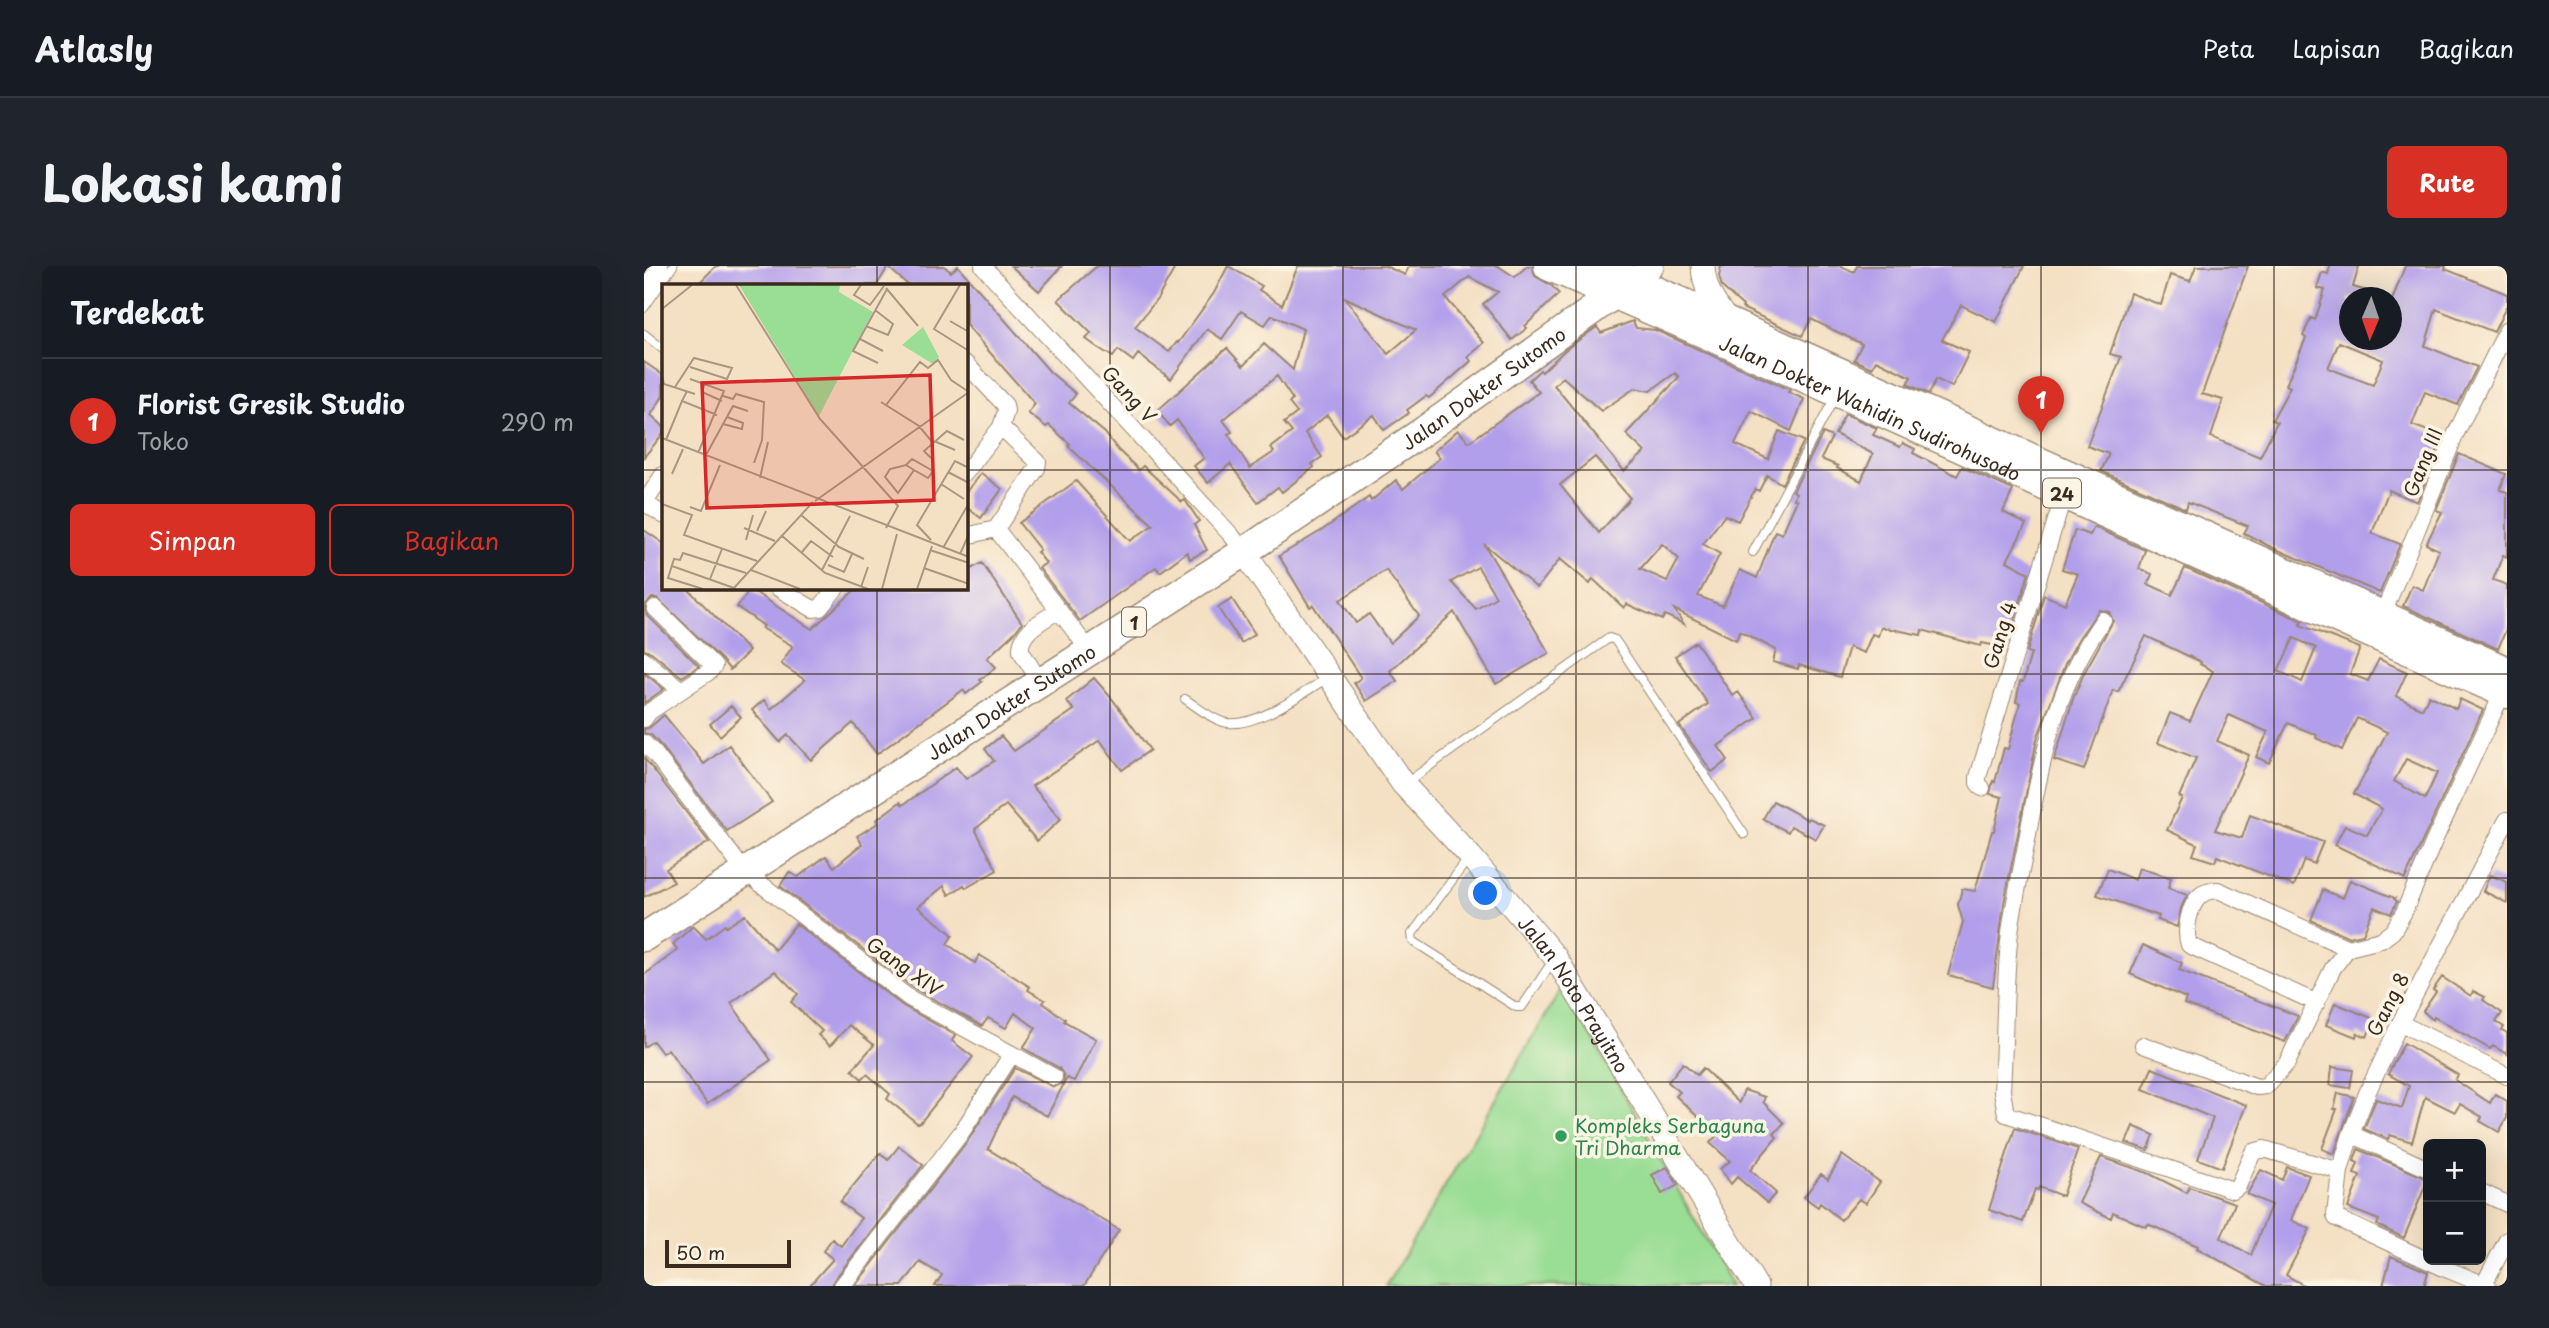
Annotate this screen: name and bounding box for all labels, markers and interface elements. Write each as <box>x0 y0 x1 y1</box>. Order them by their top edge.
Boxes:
text: Atlasly <box>35 23 153 73</box>
text: Peta <box>2203 30 2254 66</box>
text: Lapisan <box>2292 30 2381 66</box>
text: Bagikan <box>2419 30 2514 66</box>
text: Lokasi kami <box>42 145 343 219</box>
button: Rute <box>2387 146 2507 218</box>
inset map <box>662 284 968 590</box>
north arrow <box>2339 287 2402 350</box>
text: Terdekat <box>70 289 205 334</box>
street label: Jalan Dokter Sutomo <box>1395 320 1571 456</box>
street label: Jalan Dokter Wahidin Sudirohusodo <box>1715 328 2025 487</box>
street label: Gang V <box>1096 359 1164 429</box>
pin: 1 <box>2018 376 2064 434</box>
text: Florist Gresik Studio <box>137 384 405 423</box>
text: 1 <box>88 404 99 439</box>
text: 290 m <box>501 404 574 439</box>
text: Toko <box>137 423 189 458</box>
street label: Gang III <box>2396 423 2448 501</box>
road number: 24 <box>2043 478 2081 508</box>
button: Simpan <box>70 504 315 576</box>
button: Bagikan <box>329 504 574 576</box>
street label: Gang 4 <box>1976 598 2022 672</box>
road number: 1 <box>1122 608 1146 636</box>
street label: Jalan Dokter Sutomo <box>921 637 1101 766</box>
your location <box>1468 876 1502 910</box>
street label: Jalan Noto Prayitno <box>1512 909 1636 1078</box>
street label: Gang XIV <box>861 930 949 1002</box>
street label: Gang 8 <box>2359 967 2415 1041</box>
place label: Kompleks Serbaguna Tri Dharma <box>1575 1111 1766 1161</box>
marker: Kompleks Serbaguna Tri Dharma <box>1553 1128 1569 1144</box>
map controls <box>2423 1139 2486 1265</box>
button: + <box>2423 1139 2486 1202</box>
button: − <box>2423 1202 2486 1265</box>
scale bar <box>665 1237 791 1269</box>
text: 50 m <box>676 1238 725 1266</box>

